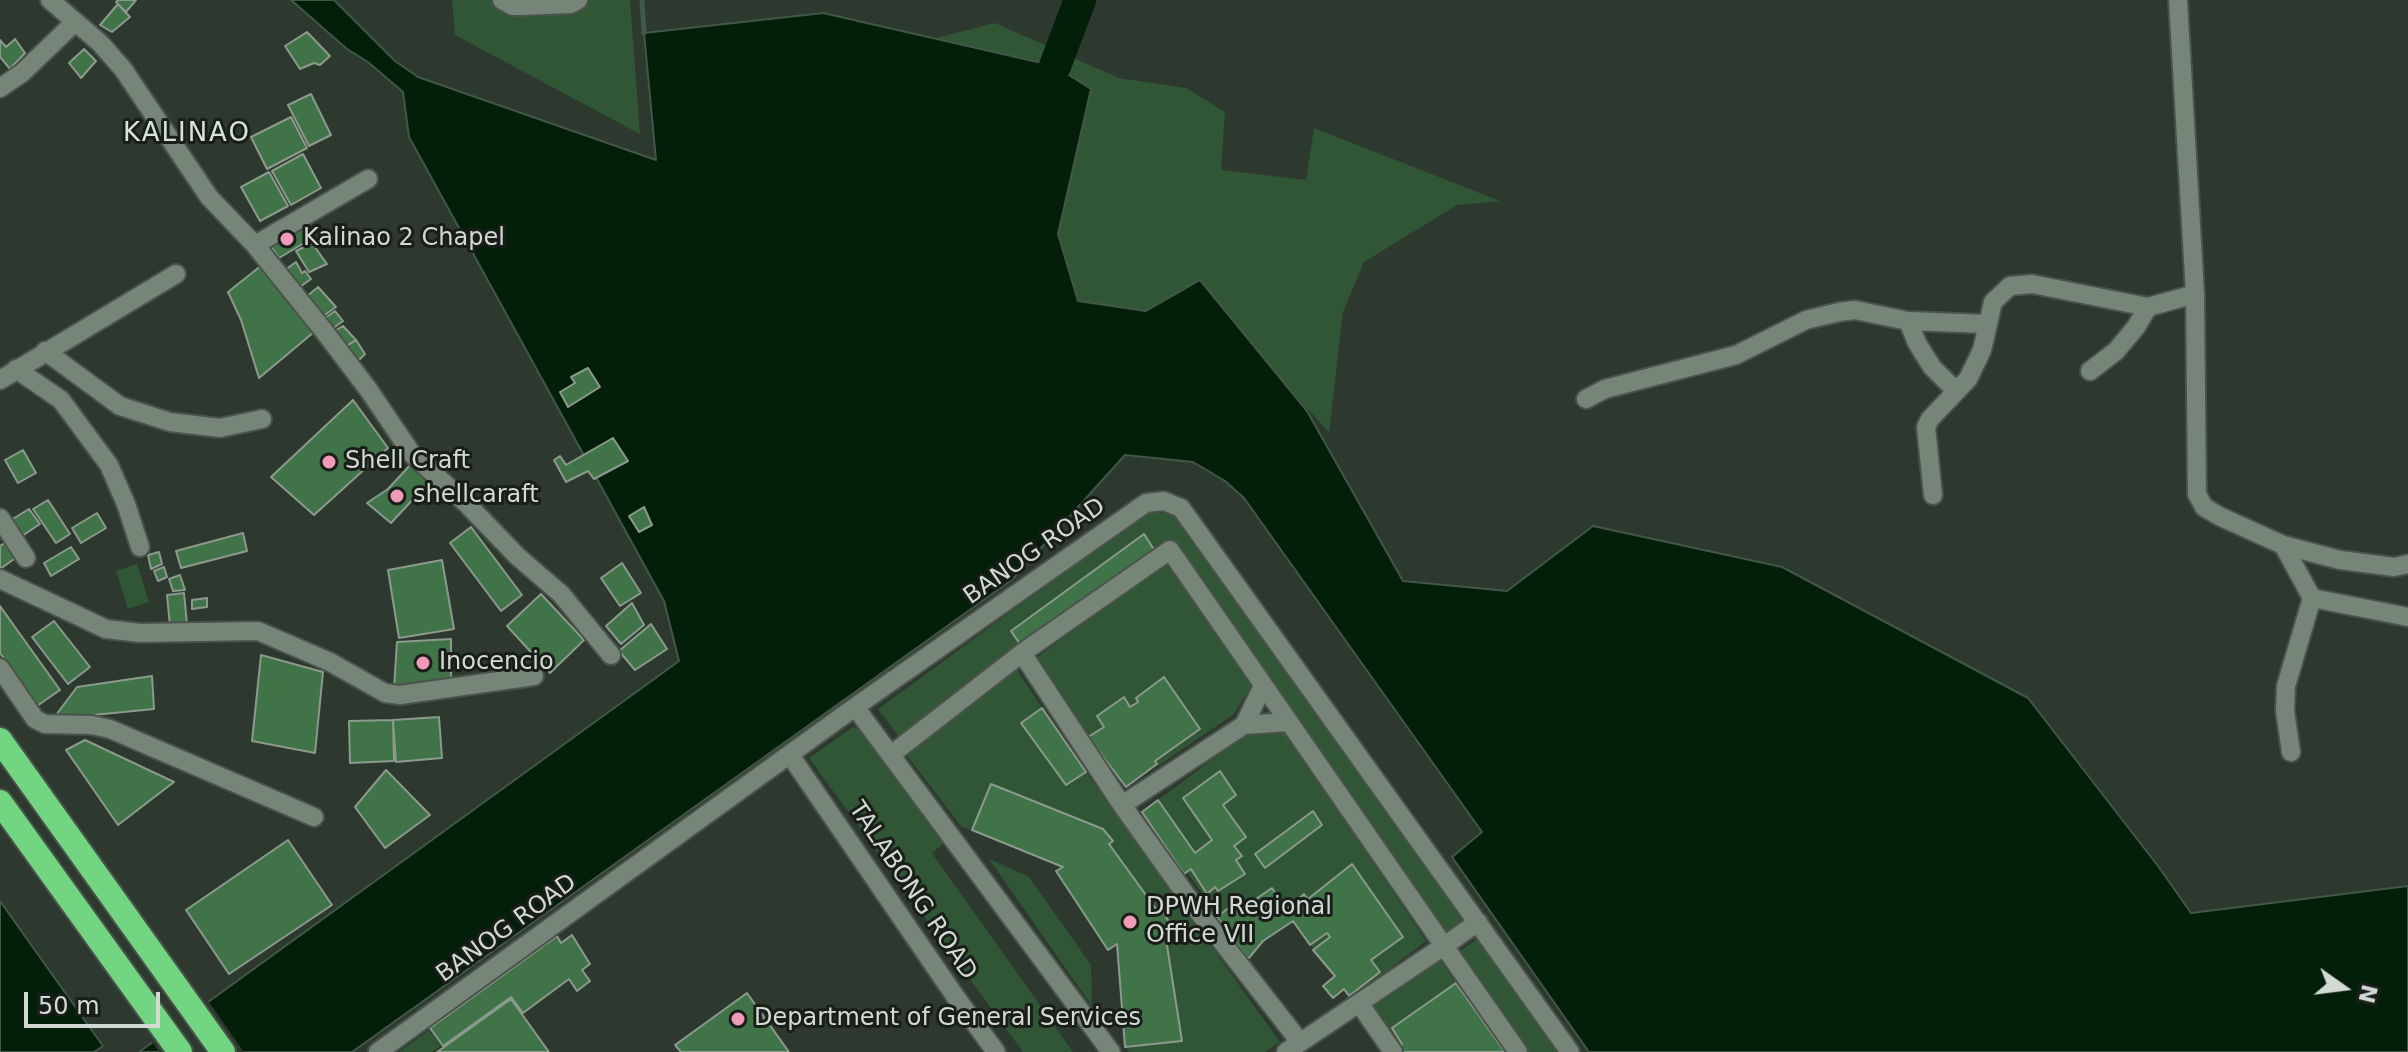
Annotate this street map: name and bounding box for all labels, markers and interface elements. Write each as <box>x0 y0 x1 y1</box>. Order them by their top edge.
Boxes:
district label: KALINAO <box>123 118 251 150</box>
place label: Kalinao 2 Chapel <box>303 225 505 253</box>
marker: Kalinao 2 Chapel <box>278 230 296 248</box>
place label: Shell Craft <box>345 448 470 476</box>
marker: Shell Craft <box>320 453 338 471</box>
place label: shellcaraft <box>413 482 539 510</box>
marker: shellcaraft <box>388 487 406 505</box>
street label: BANOG ROAD <box>959 493 1111 611</box>
place label: Inocencio <box>439 649 554 677</box>
marker: Inocencio <box>414 654 432 672</box>
street label: TALABONG ROAD <box>842 796 982 986</box>
street label: BANOG ROAD <box>431 869 583 989</box>
place label: DPWH Regional Office VII <box>1146 894 1332 950</box>
marker: DPWH Regional Office VII <box>1121 913 1139 931</box>
north arrow <box>2304 948 2384 1028</box>
scale bar <box>28 976 164 1026</box>
text: N <box>2353 982 2382 1006</box>
text: 50 m <box>38 992 100 1020</box>
place label: Department of General Services <box>754 1005 1141 1033</box>
marker: Department of General Services <box>729 1010 747 1028</box>

